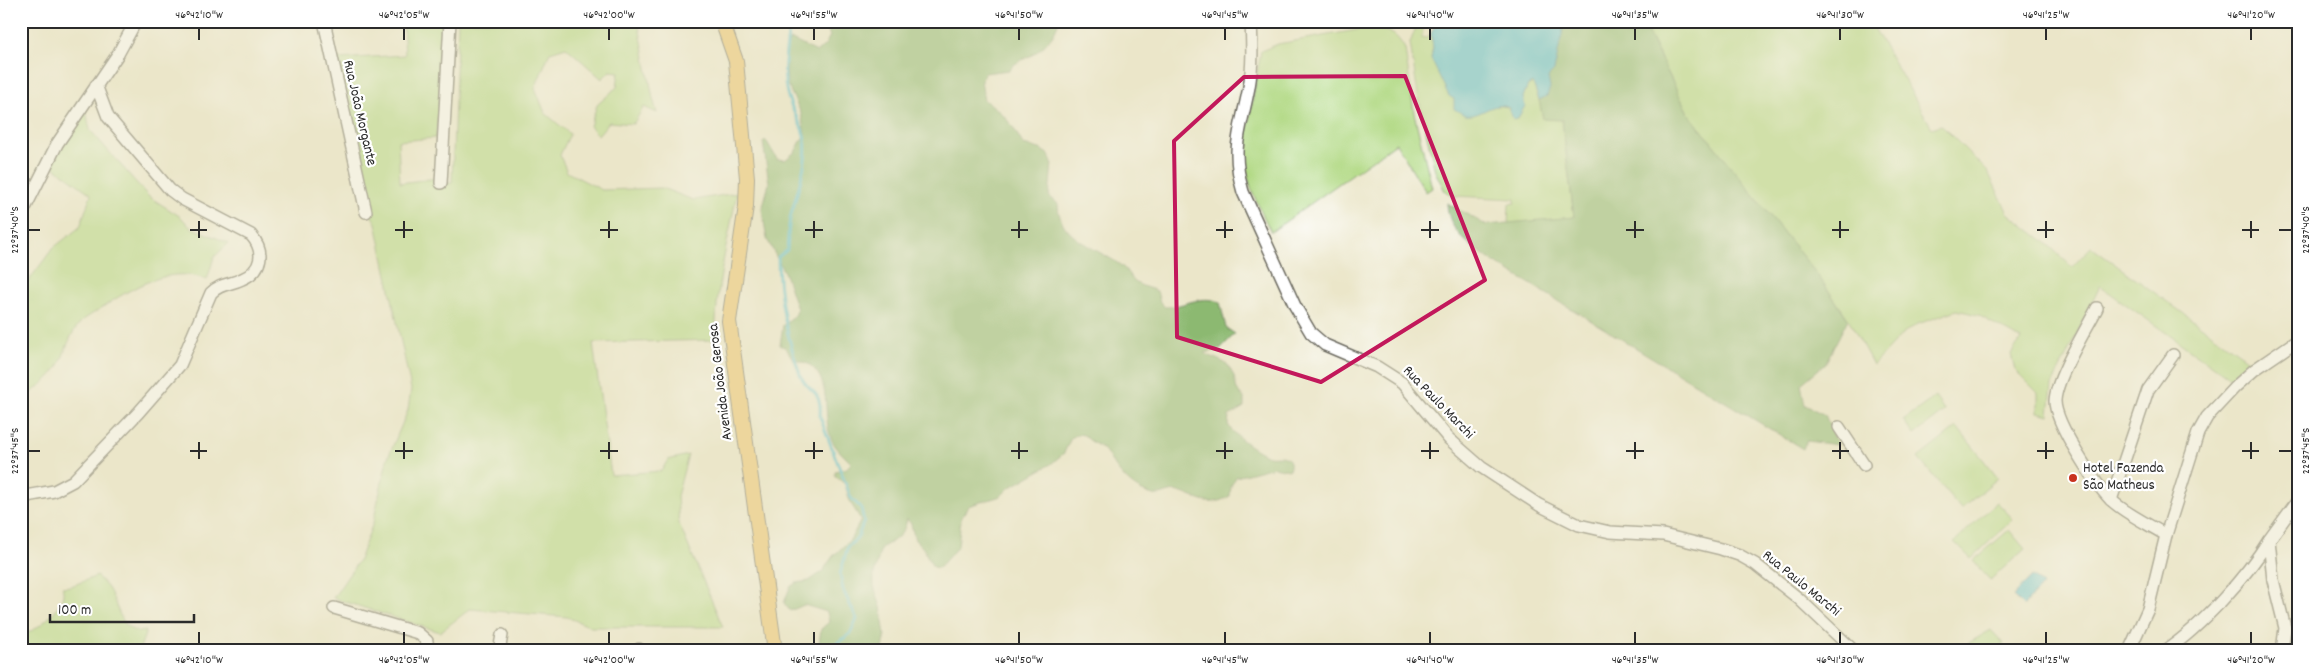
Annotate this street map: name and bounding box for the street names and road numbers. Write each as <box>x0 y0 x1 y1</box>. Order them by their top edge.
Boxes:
street label: Rua João Morgante <box>336 58 382 168</box>
street label: Avenida João Gerosa <box>703 321 739 442</box>
street label: Rua Paulo Marchi <box>1397 361 1479 445</box>
street label: Rua Paulo Marchi <box>1757 545 1845 623</box>

